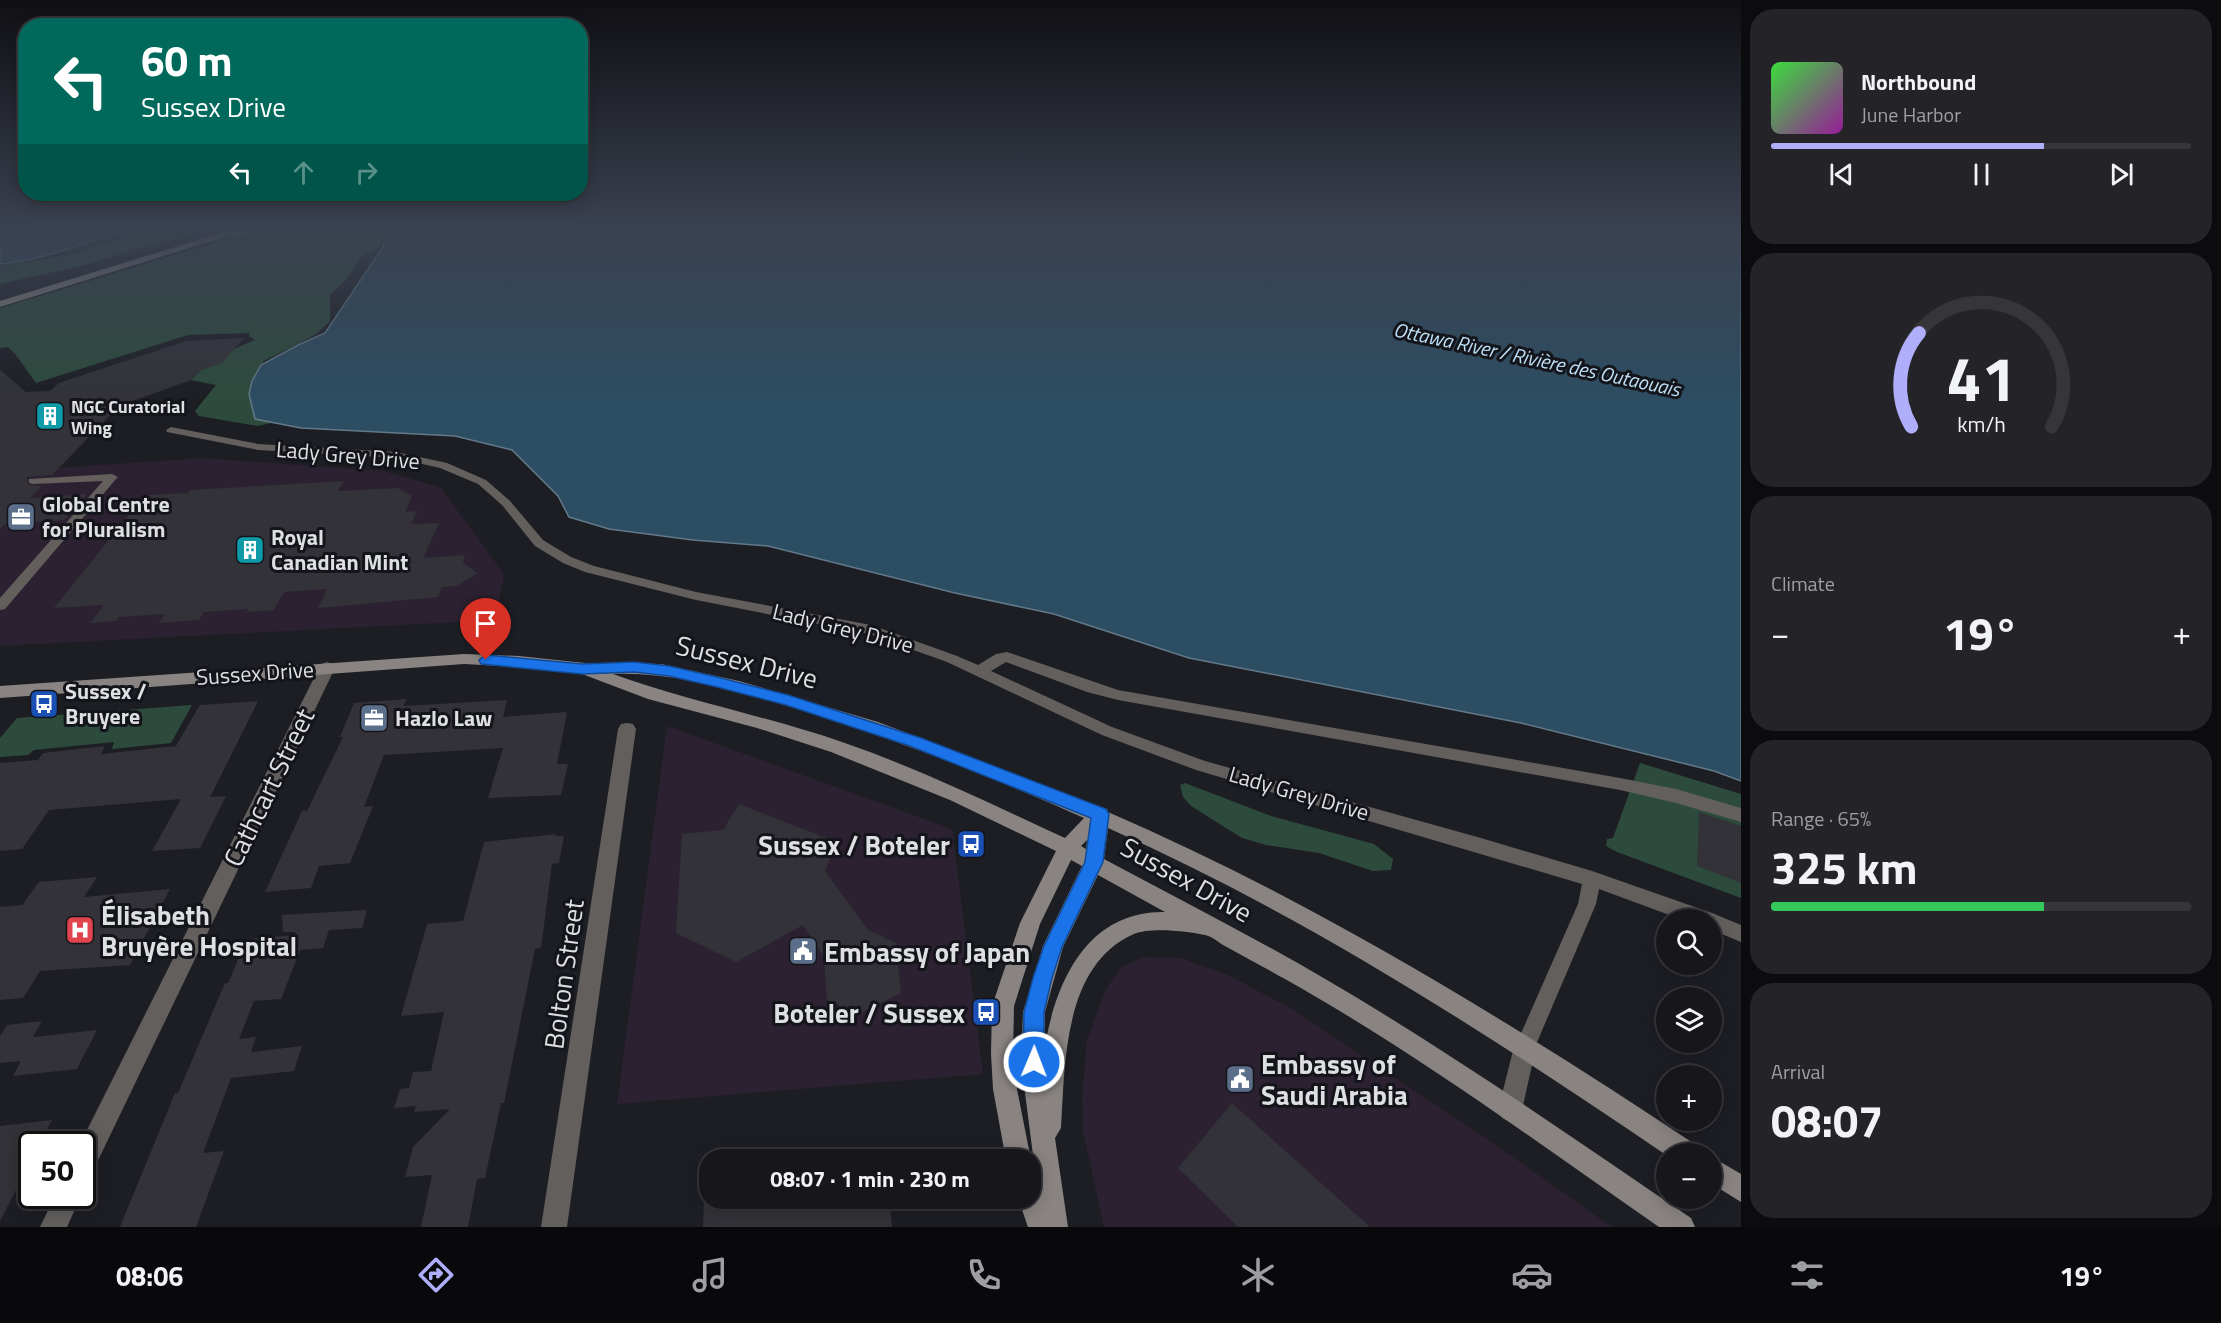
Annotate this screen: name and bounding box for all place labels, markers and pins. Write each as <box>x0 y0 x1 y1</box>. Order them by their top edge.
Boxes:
place label: NGC Curatorial Wing <box>71 393 185 441</box>
building icon: NGC Curatorial Wing <box>34 400 66 432</box>
place label: Global Centre for Pluralism <box>42 487 170 546</box>
office icon: Global Centre for Pluralism <box>5 501 37 533</box>
place label: Royal Canadian Mint <box>271 520 408 579</box>
building icon: Royal Canadian Mint <box>234 534 266 566</box>
pin <box>460 598 511 660</box>
place label: Sussex / Bruyere <box>65 674 147 733</box>
bus stop icon: Sussex / Bruyere <box>28 688 60 720</box>
place label: Hazlo Law <box>395 701 492 735</box>
office icon: Hazlo Law <box>358 702 390 734</box>
place label: Sussex / Boteler <box>758 824 950 865</box>
bus stop icon: Sussex / Boteler <box>955 828 987 860</box>
place label: Élisabeth Bruyère Hospital <box>101 894 297 966</box>
hospital icon: Élisabeth Bruyère Hospital <box>64 914 96 946</box>
place label: Embassy of Japan <box>824 931 1030 972</box>
public building icon: Embassy of Japan <box>787 935 819 967</box>
place label: Boteler / Sussex <box>773 992 965 1033</box>
bus stop icon: Boteler / Sussex <box>970 996 1002 1028</box>
place label: Embassy of Saudi Arabia <box>1261 1043 1408 1115</box>
public building icon: Embassy of Saudi Arabia <box>1224 1063 1256 1095</box>

